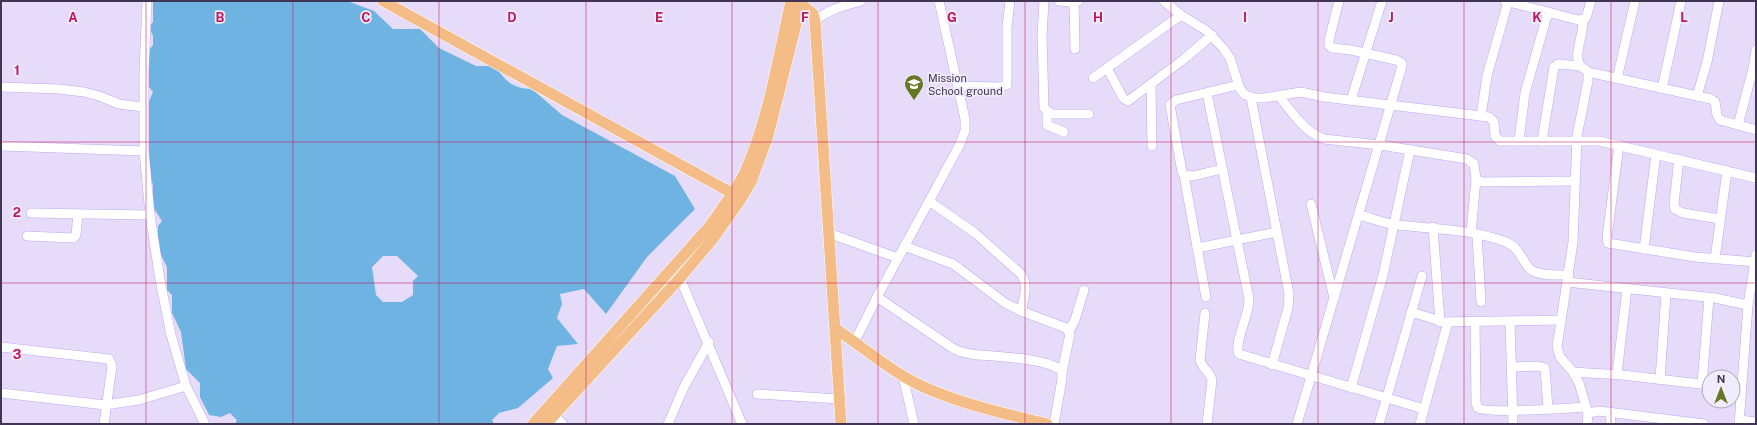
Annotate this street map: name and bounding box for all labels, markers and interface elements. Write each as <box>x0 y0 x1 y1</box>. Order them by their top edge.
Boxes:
text: A <box>68 10 78 25</box>
text: B <box>216 10 225 25</box>
text: C <box>361 10 371 25</box>
text: D <box>507 10 517 25</box>
text: E <box>655 10 663 25</box>
text: F <box>801 10 809 25</box>
text: G <box>947 10 957 25</box>
text: H <box>1093 10 1103 25</box>
text: I <box>1243 10 1247 25</box>
text: J <box>1388 10 1394 25</box>
text: K <box>1532 10 1542 25</box>
text: L <box>1680 10 1688 25</box>
text: 1 <box>14 63 20 78</box>
place label: Mission School ground <box>928 72 1003 97</box>
school or university icon: Mission School ground <box>903 73 925 101</box>
text: 2 <box>13 205 21 220</box>
text: 3 <box>13 347 22 362</box>
north arrow <box>1701 369 1741 409</box>
text: N <box>1717 373 1725 385</box>

